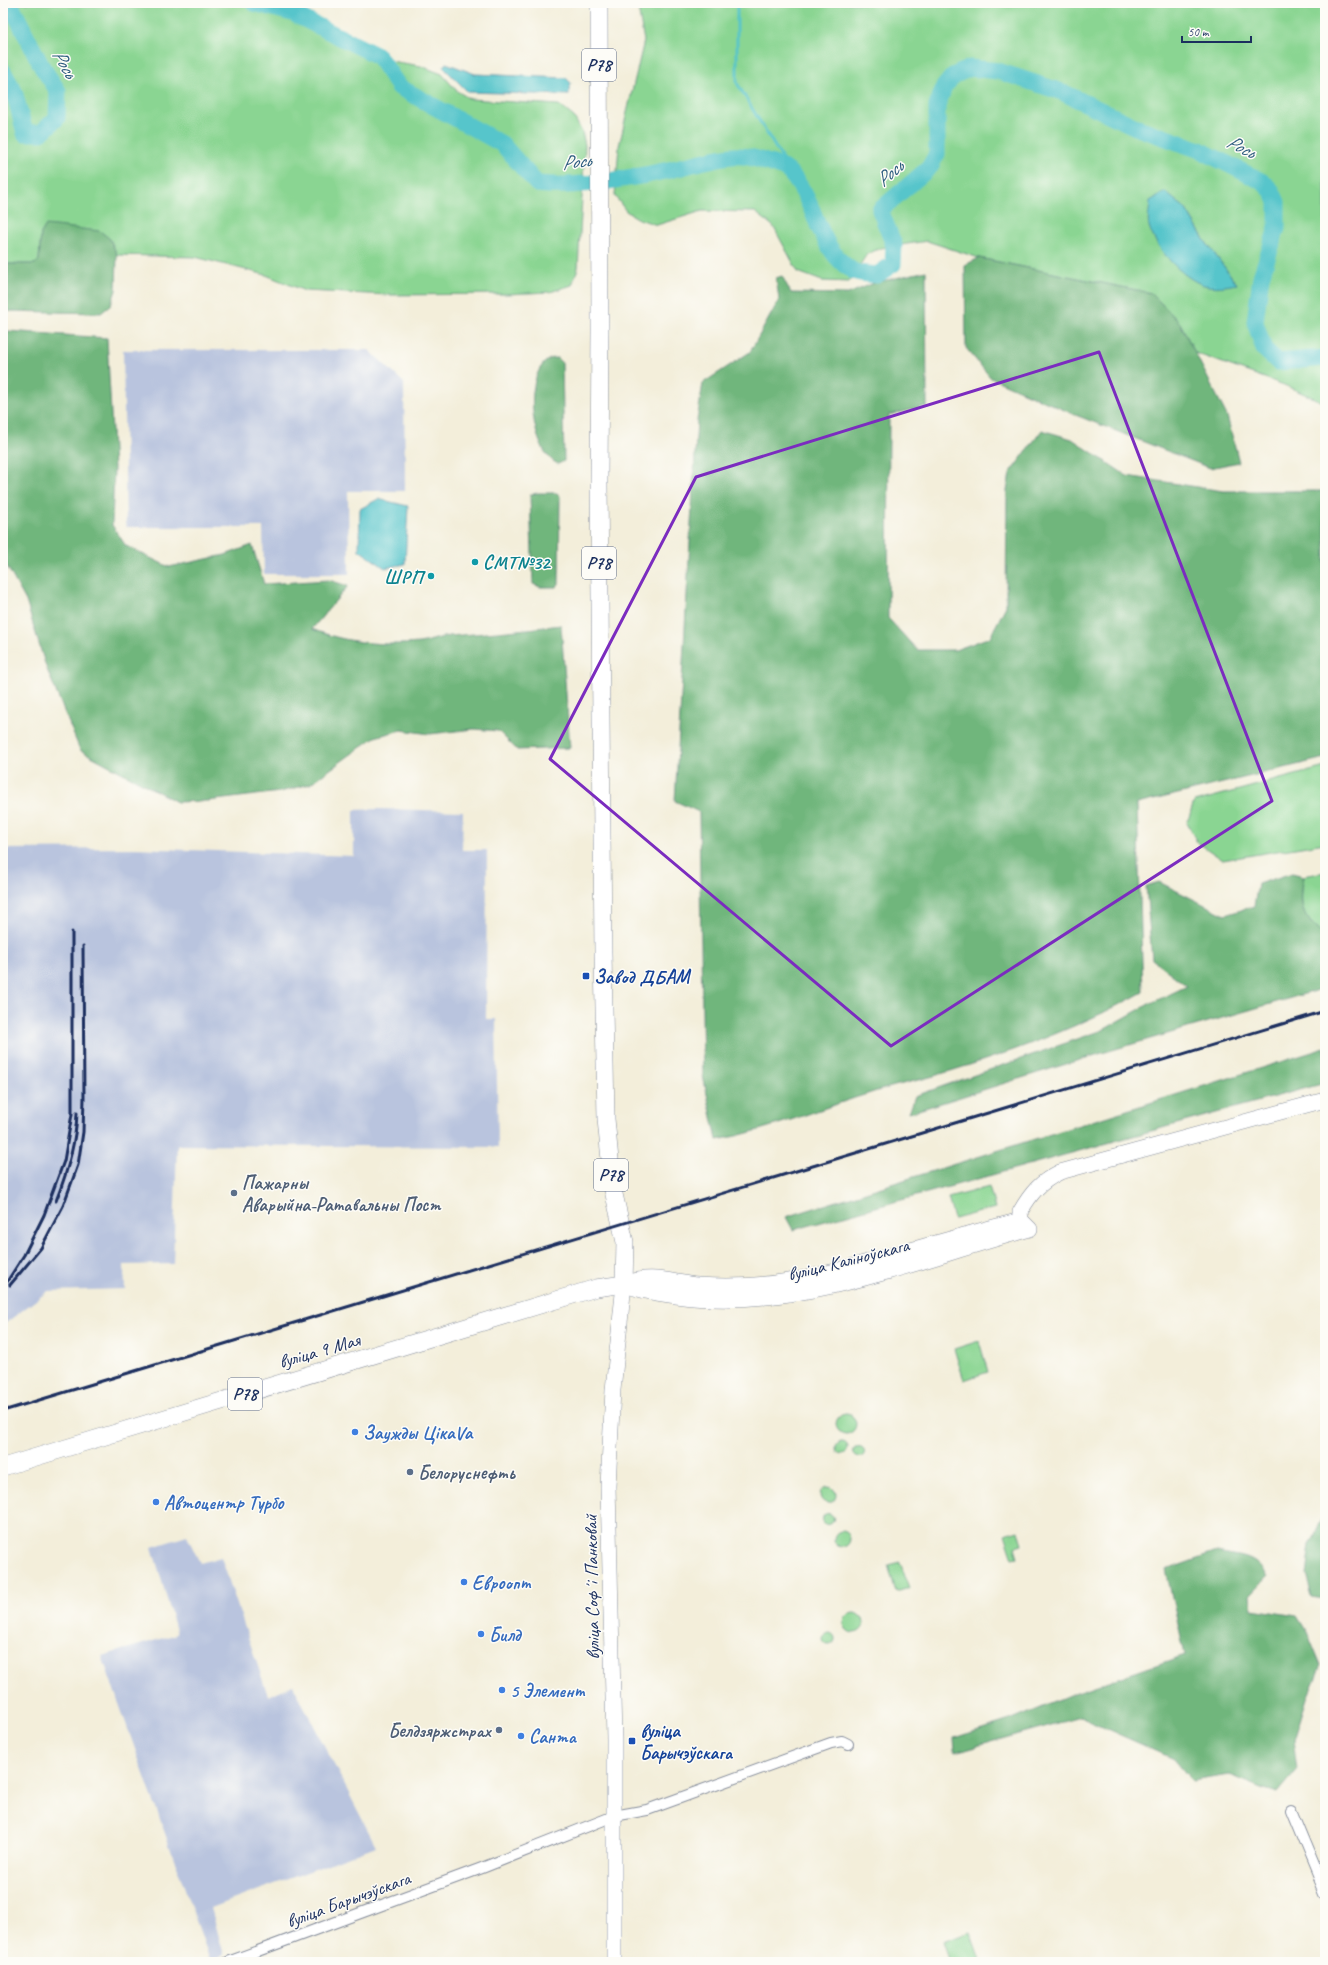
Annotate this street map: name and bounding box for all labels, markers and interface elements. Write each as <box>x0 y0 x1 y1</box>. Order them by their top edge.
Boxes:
scale bar <box>1182 18 1251 44</box>
text: 50 m <box>1188 24 1210 40</box>
water label: Рось <box>47 45 84 84</box>
road number: Р78 <box>582 49 616 81</box>
water label: Рось <box>1222 129 1261 165</box>
water label: Рось <box>561 147 594 175</box>
water label: Рось <box>870 153 910 192</box>
road number: Р78 <box>582 547 616 579</box>
place label: СМТ№32 <box>483 551 552 575</box>
marker: СМТ№32 <box>470 557 480 567</box>
place label: ШРП <box>384 565 426 589</box>
marker: ШРП <box>426 571 436 581</box>
place label: Завод ДБАМ <box>594 965 691 989</box>
marker: Завод ДБАМ <box>581 971 591 981</box>
road number: Р78 <box>594 1159 628 1191</box>
place label: Пажарны Аварыйна-Ратавальны Пост <box>242 1171 442 1217</box>
marker: Пажарны Аварыйна-Ратавальны Пост <box>229 1188 239 1198</box>
street label: вуліца Каліноўскага <box>785 1233 913 1287</box>
street label: вуліца 9 Мая <box>276 1327 365 1374</box>
road number: Р78 <box>228 1378 262 1410</box>
place label: Заужды ЦікаVа <box>363 1421 474 1445</box>
marker: Заужды ЦікаVа <box>350 1427 360 1437</box>
place label: Белоруснефть <box>418 1461 516 1485</box>
marker: Белоруснефть <box>405 1467 415 1477</box>
place label: Автоцентр Турбо <box>164 1491 285 1515</box>
marker: Автоцентр Турбо <box>151 1497 161 1507</box>
street label: вуліца Софʼі Панковай <box>579 1513 605 1660</box>
place label: Евроопт <box>472 1571 532 1595</box>
marker: Евроопт <box>459 1577 469 1587</box>
place label: Билд <box>489 1623 523 1647</box>
marker: Билд <box>476 1629 486 1639</box>
place label: 5 Элемент <box>510 1679 586 1703</box>
marker: 5 Элемент <box>497 1685 507 1695</box>
place label: Белдзяржстрах <box>388 1719 493 1743</box>
place label: вуліца Барычэўскага <box>640 1719 734 1765</box>
marker: Белдзяржстрах <box>494 1725 504 1735</box>
place label: Санта <box>529 1725 578 1749</box>
marker: Санта <box>516 1731 526 1741</box>
marker: вуліца Барычэўскага <box>627 1736 637 1746</box>
street label: вуліца Барычэўскага <box>283 1866 415 1933</box>

